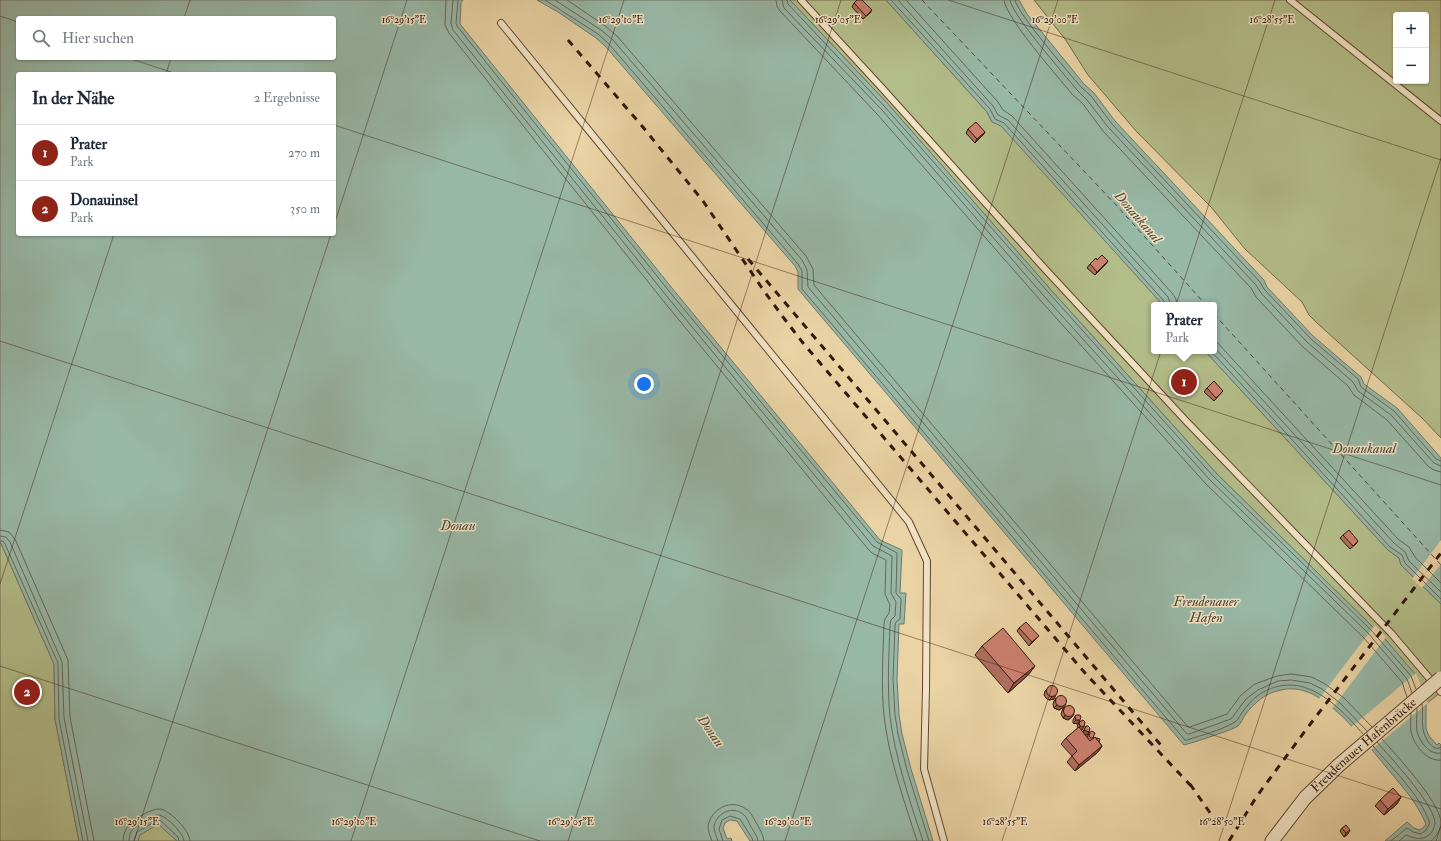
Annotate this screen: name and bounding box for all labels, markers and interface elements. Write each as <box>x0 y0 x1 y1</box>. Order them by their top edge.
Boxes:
map controls <box>1393 12 1429 84</box>
button: + <box>1393 12 1429 48</box>
text: 16°29'15"E <box>382 14 426 26</box>
text: 16°29'10"E <box>598 14 644 26</box>
text: 16°29'05"E <box>815 14 861 26</box>
text: 16°29'00"E <box>1032 14 1078 26</box>
text: 16°28'55"E <box>1250 14 1294 26</box>
search box <box>16 16 336 60</box>
icon: search <box>30 27 52 49</box>
text: Hier suchen <box>62 29 134 48</box>
button: − <box>1393 48 1429 84</box>
text: In der Nähe <box>32 88 114 109</box>
text: 2 Ergebnisse <box>254 90 320 106</box>
text: Prater <box>70 135 107 154</box>
text: 1 <box>43 145 47 161</box>
text: 270 m <box>288 145 320 161</box>
text: Park <box>70 154 94 170</box>
water label: Donaukanal <box>1110 187 1166 248</box>
text: Donauinsel <box>70 191 138 210</box>
text: 2 <box>42 201 48 217</box>
text: 350 m <box>290 201 320 217</box>
text: Park <box>70 210 94 226</box>
popup <box>1151 302 1217 354</box>
text: Prater <box>1165 311 1203 330</box>
text: Park <box>1165 330 1189 346</box>
pin: 1 <box>1171 367 1197 397</box>
your location <box>634 374 654 394</box>
water label: Donaukanal <box>1331 440 1398 457</box>
water label: Donau <box>440 517 476 534</box>
water label: Freudenauer Hafen <box>1172 593 1240 626</box>
pin: 2 <box>14 677 40 707</box>
street label: Freudenauer Hafenbrücke <box>1308 694 1420 796</box>
water label: Donau <box>693 711 728 750</box>
text: 16°29'15"E <box>115 816 159 828</box>
text: 16°29'10"E <box>331 816 377 828</box>
text: 16°29'05"E <box>548 816 594 828</box>
text: 16°29'00"E <box>765 816 811 828</box>
text: 16°28'55"E <box>983 816 1027 828</box>
text: 16°28'50"E <box>1199 816 1245 828</box>

